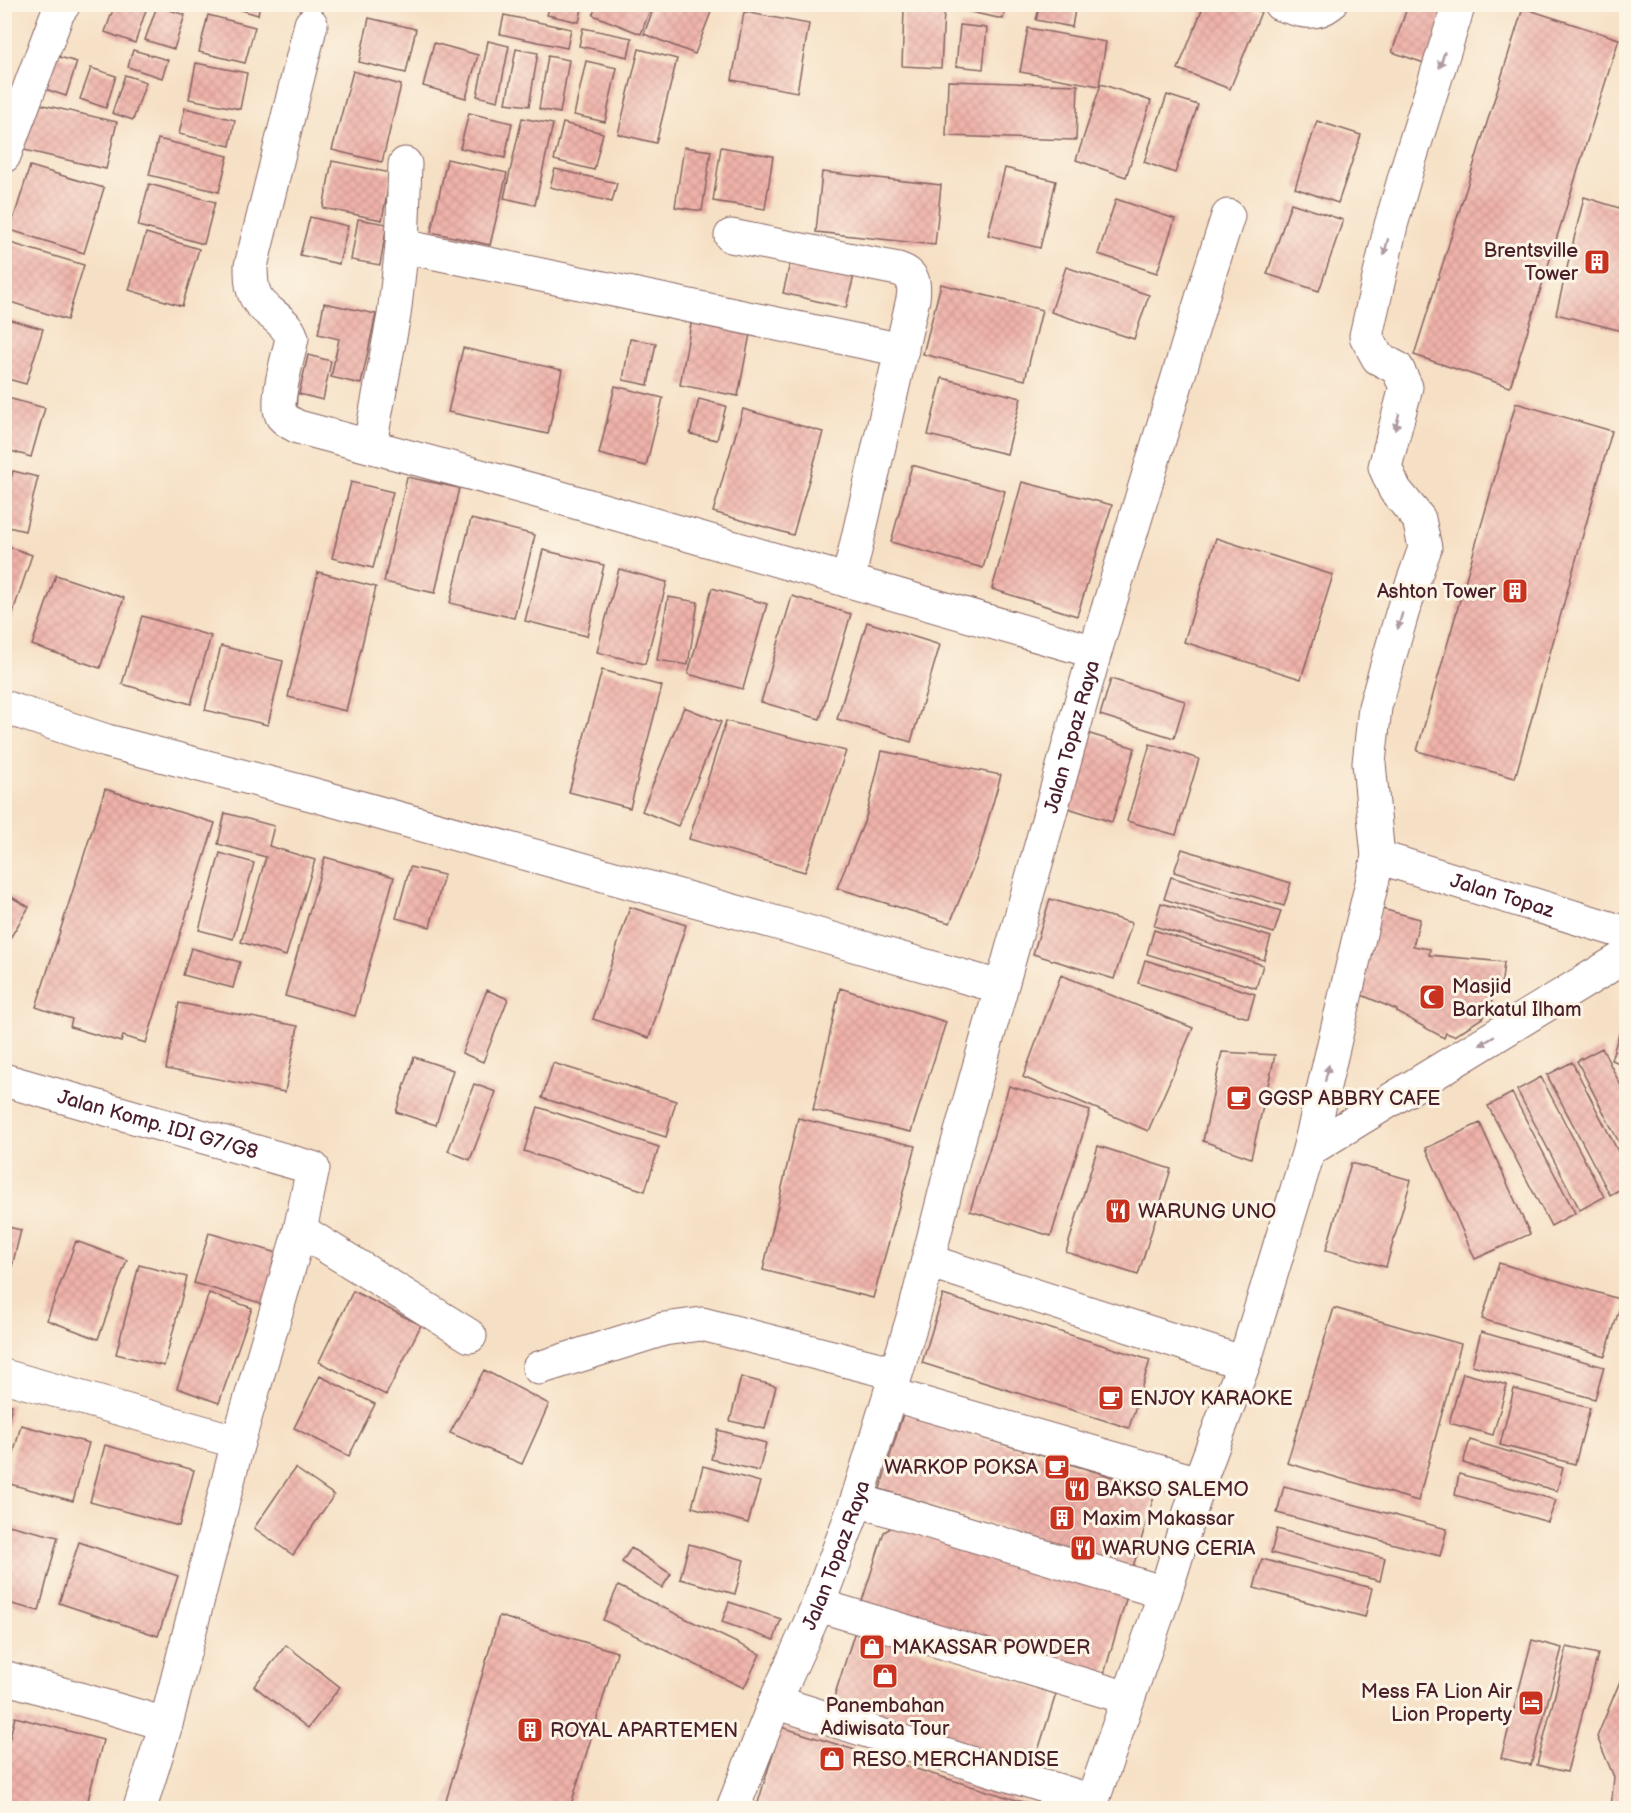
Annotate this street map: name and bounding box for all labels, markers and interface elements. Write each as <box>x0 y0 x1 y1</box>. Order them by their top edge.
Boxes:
one-way arrow <box>1437 51 1447 69</box>
one-way arrow <box>1381 238 1390 257</box>
place label: Brentsville Tower <box>1484 239 1579 286</box>
building icon: Brentsville Tower <box>1582 247 1612 277</box>
one-way arrow <box>1391 413 1401 431</box>
building icon: Ashton Tower <box>1500 576 1530 606</box>
place label: Ashton Tower <box>1377 580 1497 604</box>
one-way arrow <box>1395 612 1404 630</box>
street label: Jalan Topaz Raya <box>1040 658 1105 816</box>
street label: Jalan Topaz <box>1447 869 1557 923</box>
place label: Masjid Barkatul Ilham <box>1452 975 1582 1022</box>
mosque icon: Masjid Barkatul Ilham <box>1417 982 1447 1012</box>
one-way arrow <box>1479 1036 1495 1047</box>
one-way arrow <box>1323 1063 1333 1082</box>
cafe icon: GGSP ABBRY CAFE <box>1224 1083 1254 1113</box>
street label: Jalan Komp. IDI G7/G8 <box>55 1085 261 1165</box>
place label: GGSP ABBRY CAFE <box>1258 1087 1441 1111</box>
restaurant icon: WARUNG UNO <box>1103 1196 1133 1226</box>
place label: WARUNG UNO <box>1138 1200 1276 1224</box>
cafe icon: ENJOY KARAOKE <box>1096 1383 1126 1413</box>
place label: ENJOY KARAOKE <box>1130 1387 1293 1411</box>
cafe icon: WARKOP POKSA <box>1042 1452 1072 1482</box>
place label: WARKOP POKSA <box>884 1456 1039 1480</box>
restaurant icon: BAKSO SALEMO <box>1062 1474 1092 1504</box>
street label: Jalan Topaz Raya <box>797 1478 875 1634</box>
place label: BAKSO SALEMO <box>1096 1478 1249 1502</box>
building icon: Maxim Makassar <box>1047 1503 1077 1533</box>
place label: Maxim Makassar <box>1082 1507 1235 1531</box>
restaurant icon: WARUNG CERIA <box>1068 1533 1098 1563</box>
place label: WARUNG CERIA <box>1102 1537 1256 1561</box>
shop icon: MAKASSAR POWDER <box>857 1632 887 1662</box>
place label: MAKASSAR POWDER <box>892 1636 1090 1660</box>
shop icon: Panembahan Adiwisata Tour <box>870 1661 900 1691</box>
place label: Mess FA Lion Air Lion Property <box>1361 1680 1513 1727</box>
hotel icon: Mess FA Lion Air Lion Property <box>1516 1688 1546 1718</box>
place label: Panembahan Adiwisata Tour <box>821 1694 950 1741</box>
building icon: ROYAL APARTEMEN <box>515 1715 545 1745</box>
place label: ROYAL APARTEMEN <box>550 1719 738 1743</box>
shop icon: RESO MERCHANDISE <box>817 1744 847 1774</box>
place label: RESO MERCHANDISE <box>852 1748 1059 1772</box>

